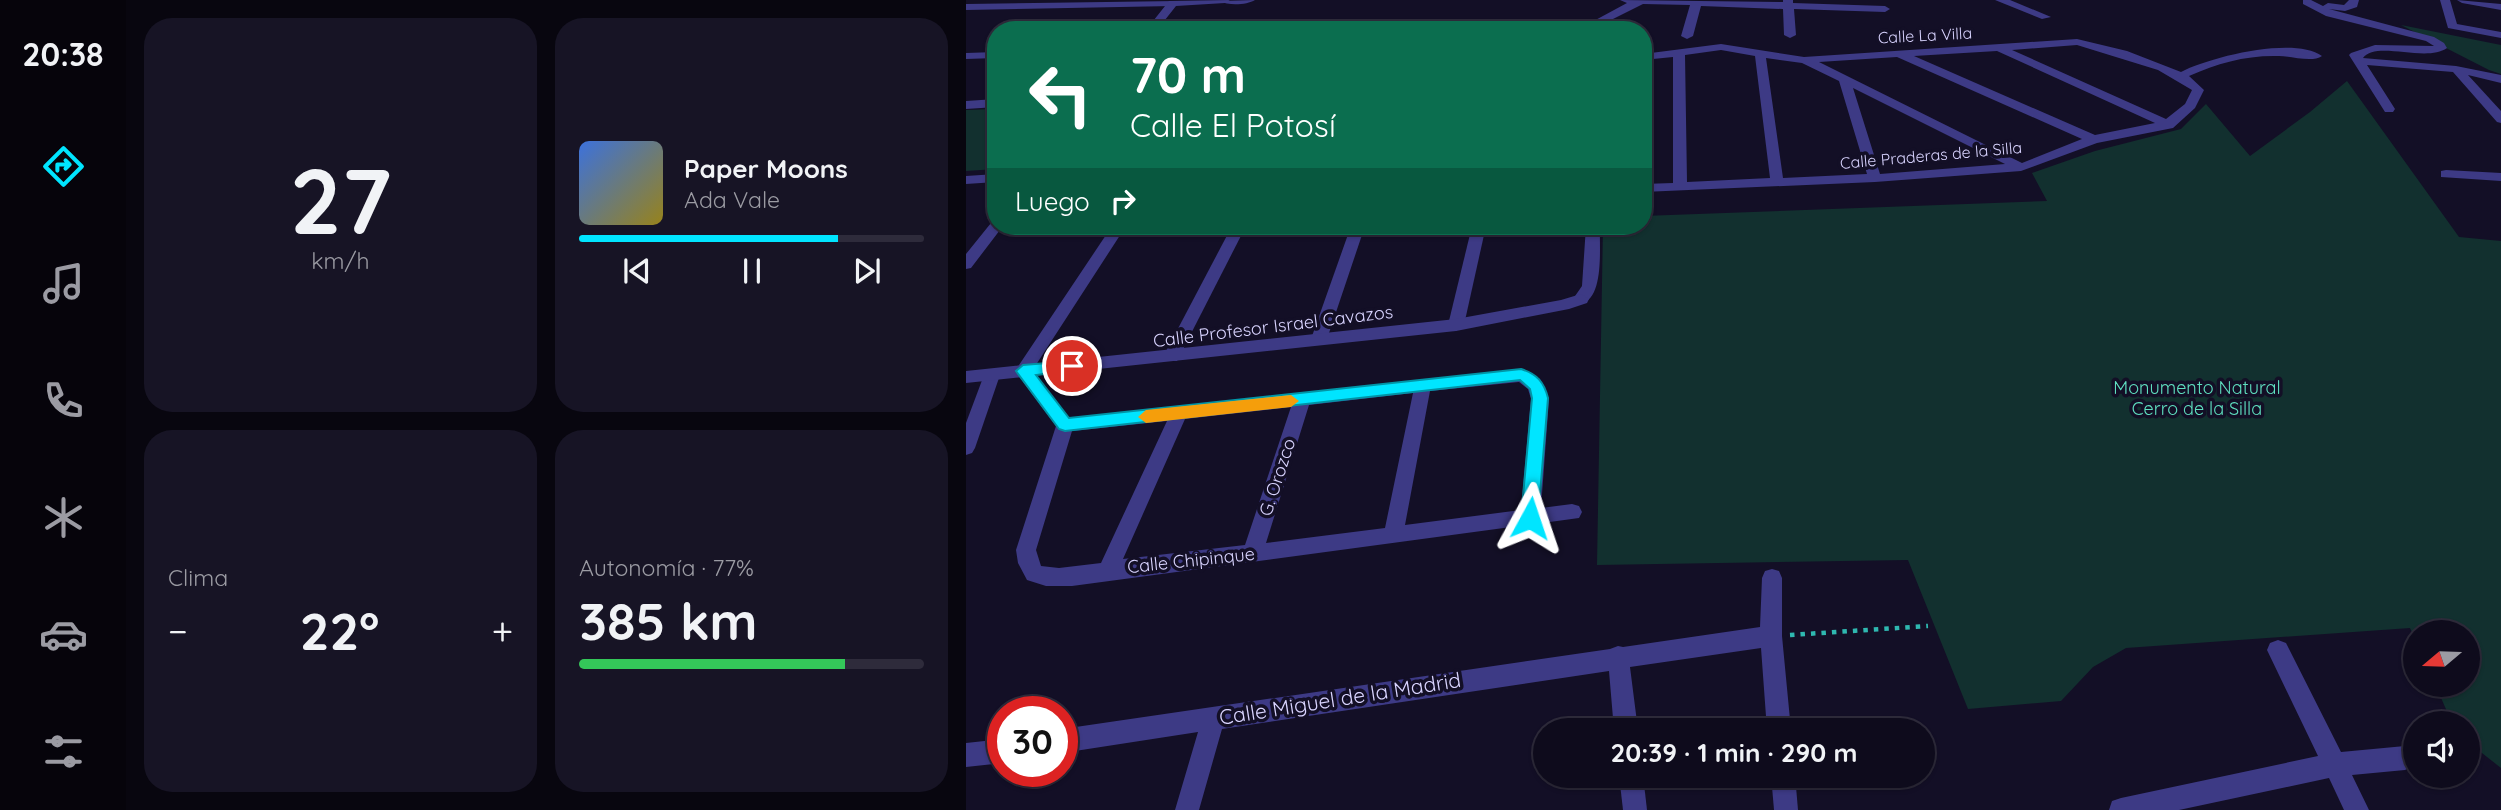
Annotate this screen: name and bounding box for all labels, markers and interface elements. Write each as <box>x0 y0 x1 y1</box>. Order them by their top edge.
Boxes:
street label: Calle La Villa <box>1877 23 1973 47</box>
text: 20:38 <box>22 34 104 74</box>
text: 70 m <box>1130 44 1246 105</box>
icon: left <box>1015 49 1106 140</box>
text: Calle El Potosí <box>1130 105 1336 145</box>
street label: Calle Praderas de la Silla <box>1839 137 2023 173</box>
icon: directions <box>39 142 88 191</box>
text: 27 <box>290 143 391 257</box>
text: Paper Moons <box>684 152 848 185</box>
icon: right <box>1104 182 1142 220</box>
text: Ada Vale <box>684 185 780 214</box>
text: Luego <box>1015 185 1090 218</box>
text: km/h <box>311 246 370 275</box>
icon: previous <box>618 252 656 290</box>
icon: pause <box>733 252 771 290</box>
icon: next <box>848 252 886 290</box>
icon: music <box>39 259 88 308</box>
street label: Calle Profesor Israel Cavazos <box>1152 300 1394 352</box>
pin <box>1042 336 1102 396</box>
icon: arrive <box>1053 347 1091 385</box>
icon: phone <box>39 376 88 425</box>
park label: Monumento Natural Cerro de la Silla <box>2113 376 2281 420</box>
street label: G. Orozco <box>1254 435 1300 519</box>
position arrow <box>1493 481 1567 555</box>
icon: climate <box>39 493 88 542</box>
street label: Calle Chipinque <box>1126 542 1256 578</box>
text: Autonomía · 77% <box>579 553 754 582</box>
text: Clima <box>168 563 228 592</box>
text: 385 km <box>579 588 757 653</box>
text: 22° <box>300 598 379 663</box>
text: − <box>168 607 188 655</box>
text: + <box>492 607 513 655</box>
icon: car <box>39 610 88 659</box>
north arrow <box>2403 620 2480 696</box>
map controls <box>2403 620 2480 788</box>
street label: Calle Miguel de la Madrid <box>1217 666 1463 730</box>
speed limit sign: 30 <box>987 696 1078 787</box>
button: sound <box>2403 711 2480 788</box>
icon: filters <box>39 727 88 776</box>
text: 20:39 · 1 min · 290 m <box>1610 736 1858 769</box>

